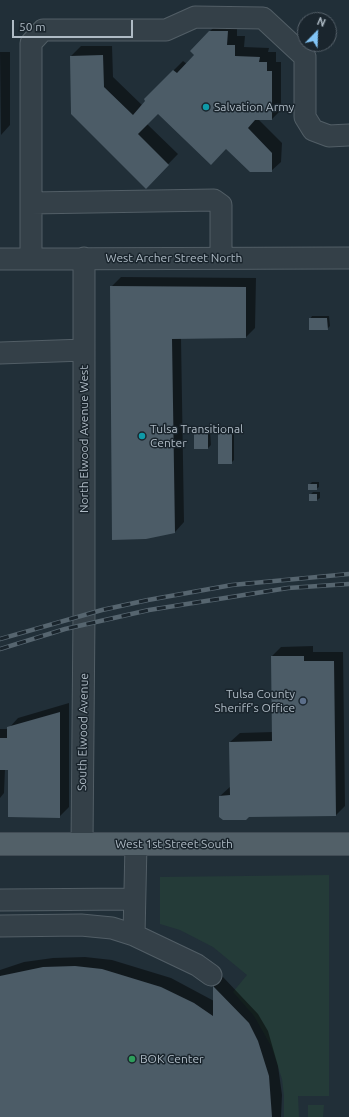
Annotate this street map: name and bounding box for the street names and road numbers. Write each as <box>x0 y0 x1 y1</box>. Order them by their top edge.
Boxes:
street label: West Archer Street North <box>106 251 242 265</box>
street label: North Elwood Avenue West <box>77 365 91 513</box>
street label: South Elwood Avenue <box>75 673 91 791</box>
street label: West 1st Street South <box>115 837 233 851</box>

